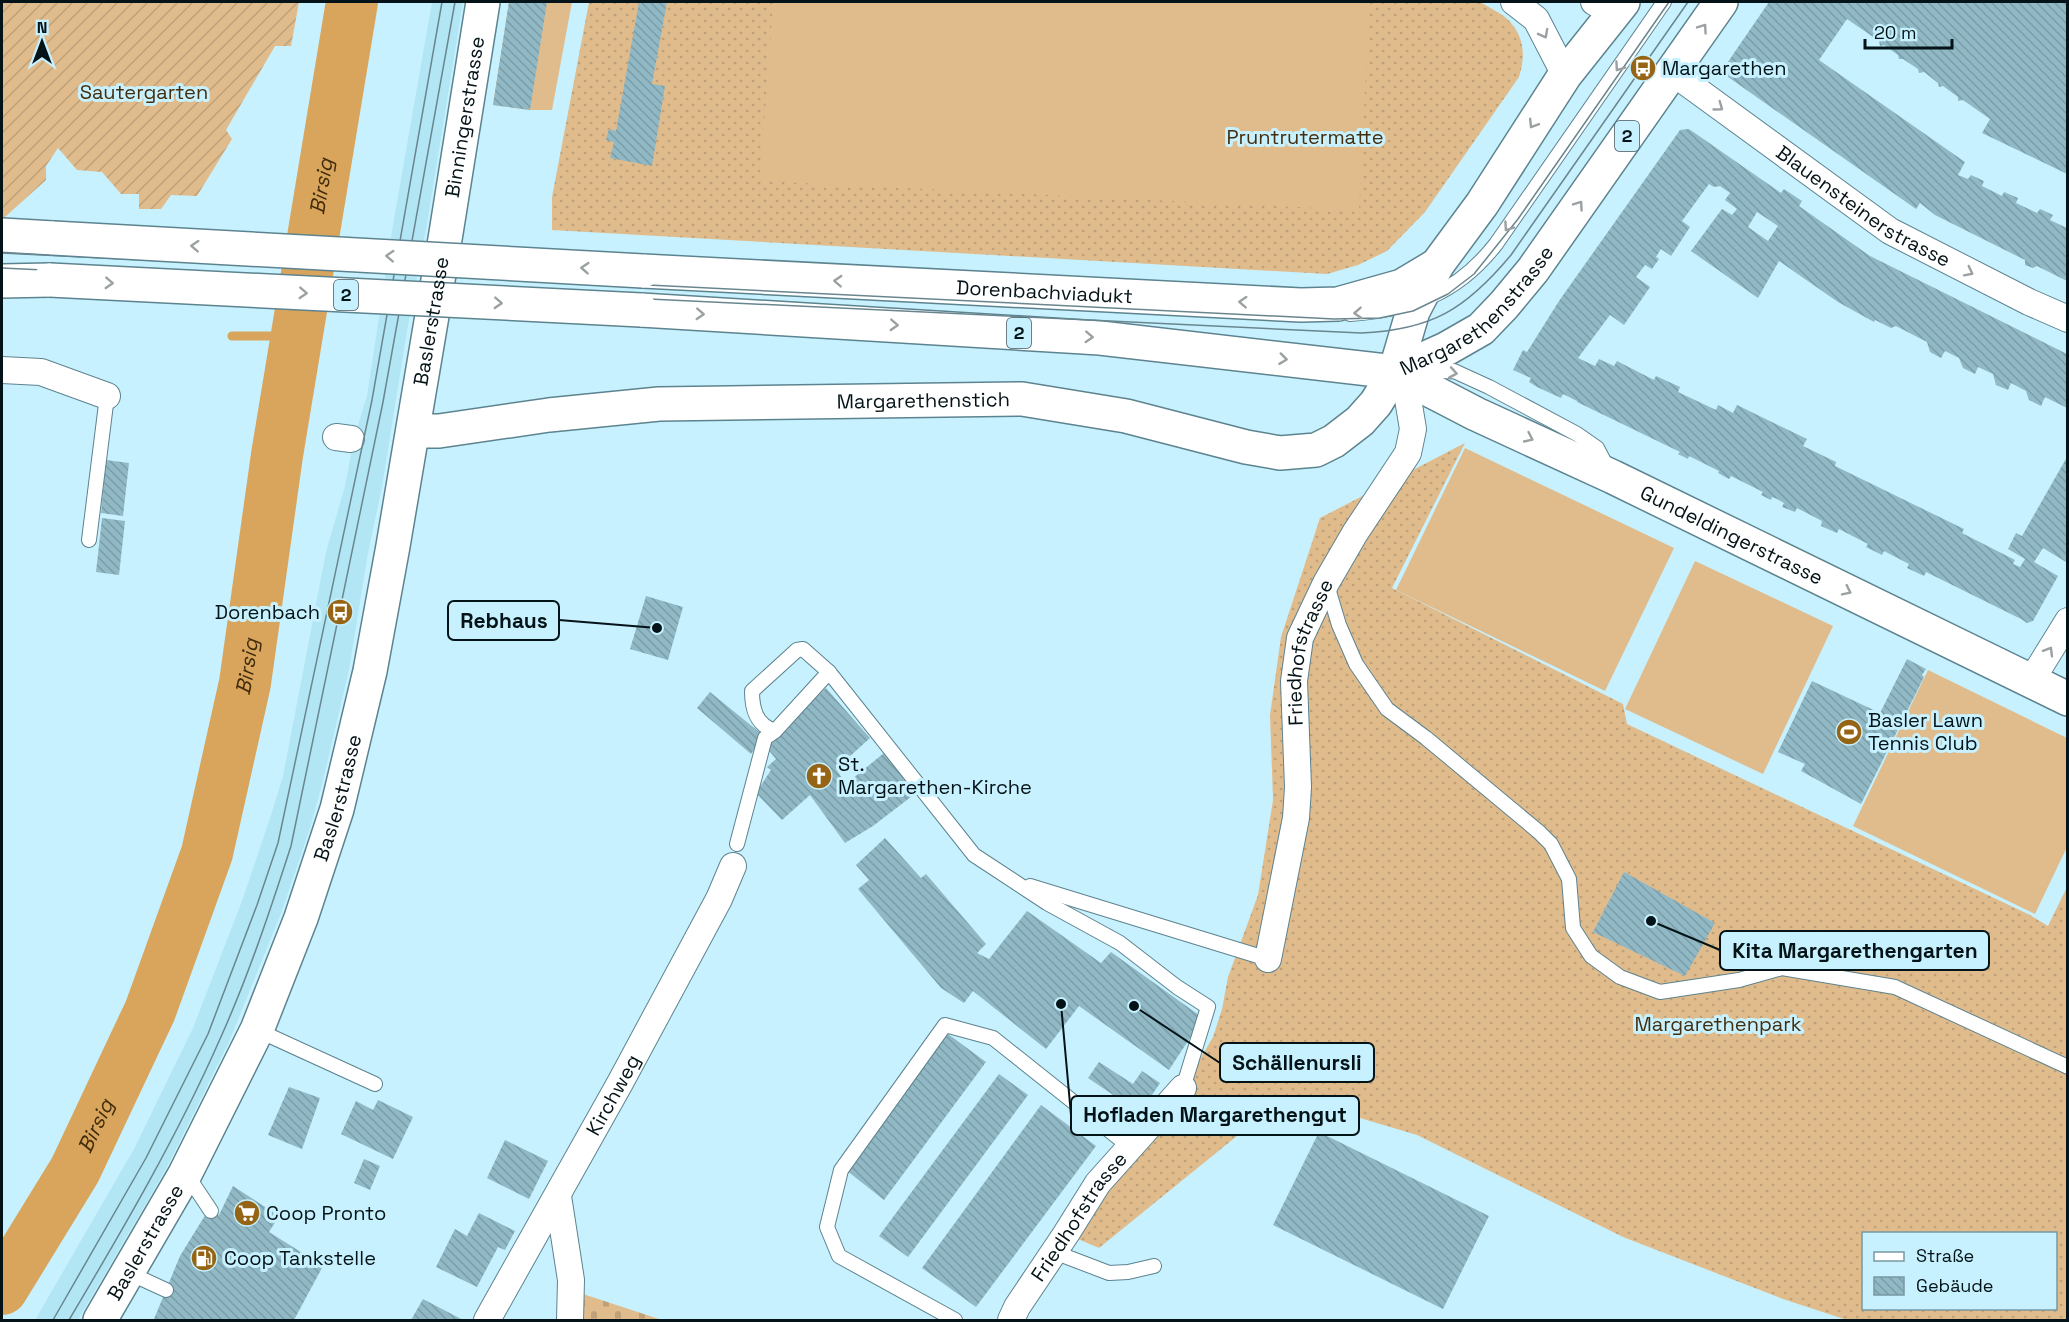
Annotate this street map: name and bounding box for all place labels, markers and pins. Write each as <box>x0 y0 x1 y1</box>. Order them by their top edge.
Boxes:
bus stop icon: Margarethen <box>1628 53 1658 83</box>
place label: Margarethen <box>1662 55 1787 81</box>
bus stop icon: Dorenbach <box>325 597 355 627</box>
place label: Dorenbach <box>215 599 320 625</box>
callout: Rebhaus <box>448 601 559 640</box>
place label: Basler Lawn Tennis Club <box>1868 707 1983 756</box>
sports icon: Basler Lawn Tennis Club <box>1834 717 1864 747</box>
place label: St. Margarethen-Kirche <box>838 751 1032 800</box>
church icon: St. Margarethen-Kirche <box>804 761 834 791</box>
callout: Kita Margarethengarten <box>1720 931 1989 970</box>
callout: Schällenursli <box>1220 1043 1374 1082</box>
callout: Hofladen Margarethengut <box>1071 1096 1359 1135</box>
supermarket icon: Coop Pronto <box>232 1198 262 1228</box>
place label: Coop Pronto <box>266 1200 386 1226</box>
fuel station icon: Coop Tankstelle <box>189 1243 219 1273</box>
place label: Coop Tankstelle <box>224 1245 376 1271</box>

